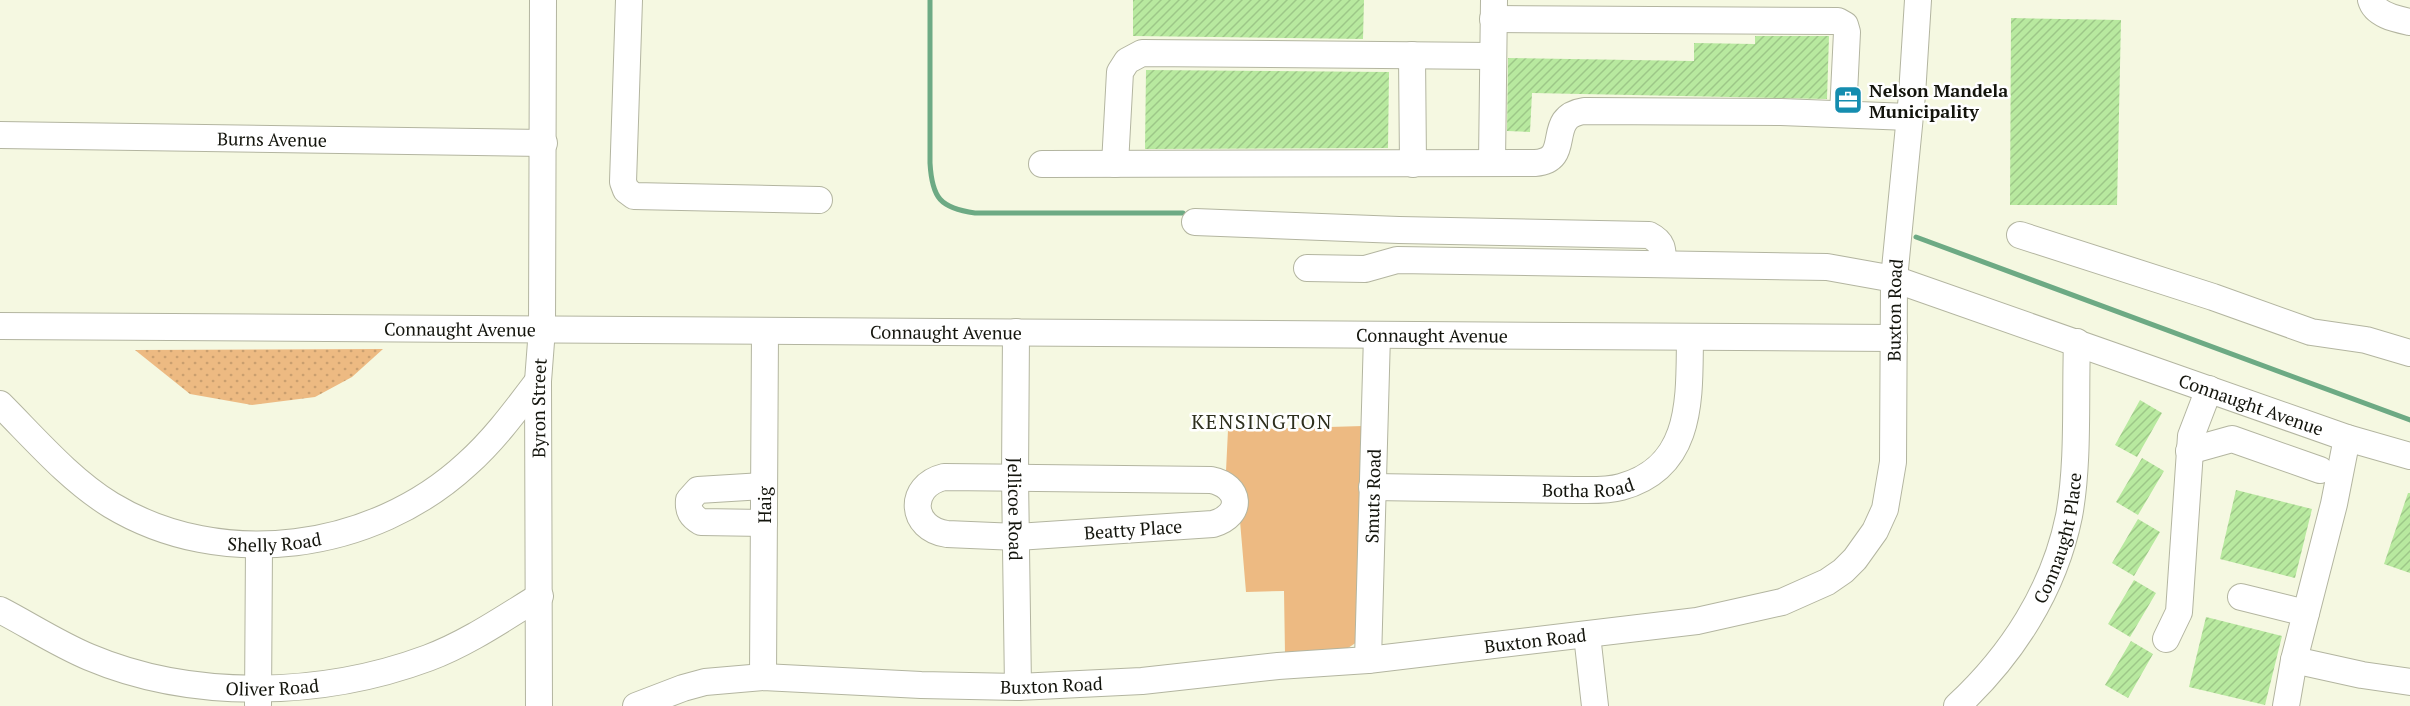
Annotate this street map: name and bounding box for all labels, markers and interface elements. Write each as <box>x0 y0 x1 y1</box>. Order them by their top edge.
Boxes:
place label: Nelson Mandela Municipality <box>1869 78 2008 123</box>
office icon: Nelson Mandela Municipality <box>1832 84 1864 116</box>
street label: Burns Avenue <box>217 126 327 152</box>
street label: Buxton Road <box>1882 258 1908 361</box>
street label: Connaught Avenue <box>384 316 536 341</box>
street label: Connaught Avenue <box>870 320 1022 344</box>
street label: Connaught Avenue <box>1356 323 1508 348</box>
street label: Byron Street <box>526 357 552 458</box>
street label: Connaught Avenue <box>2176 368 2327 441</box>
district label: KENSINGTON <box>1191 408 1333 435</box>
street label: Smuts Road <box>1359 448 1386 544</box>
street label: Jellicoe Road <box>1003 457 1028 561</box>
street label: Botha Road <box>1542 472 1637 502</box>
street label: Connaught Place <box>2027 472 2086 608</box>
street label: Haig <box>752 486 776 524</box>
street label: Beatty Place <box>1083 514 1183 544</box>
street label: Shelly Road <box>227 526 323 557</box>
street label: Buxton Road <box>1483 622 1587 658</box>
street label: Buxton Road <box>1000 671 1103 699</box>
street label: Oliver Road <box>225 673 320 701</box>

